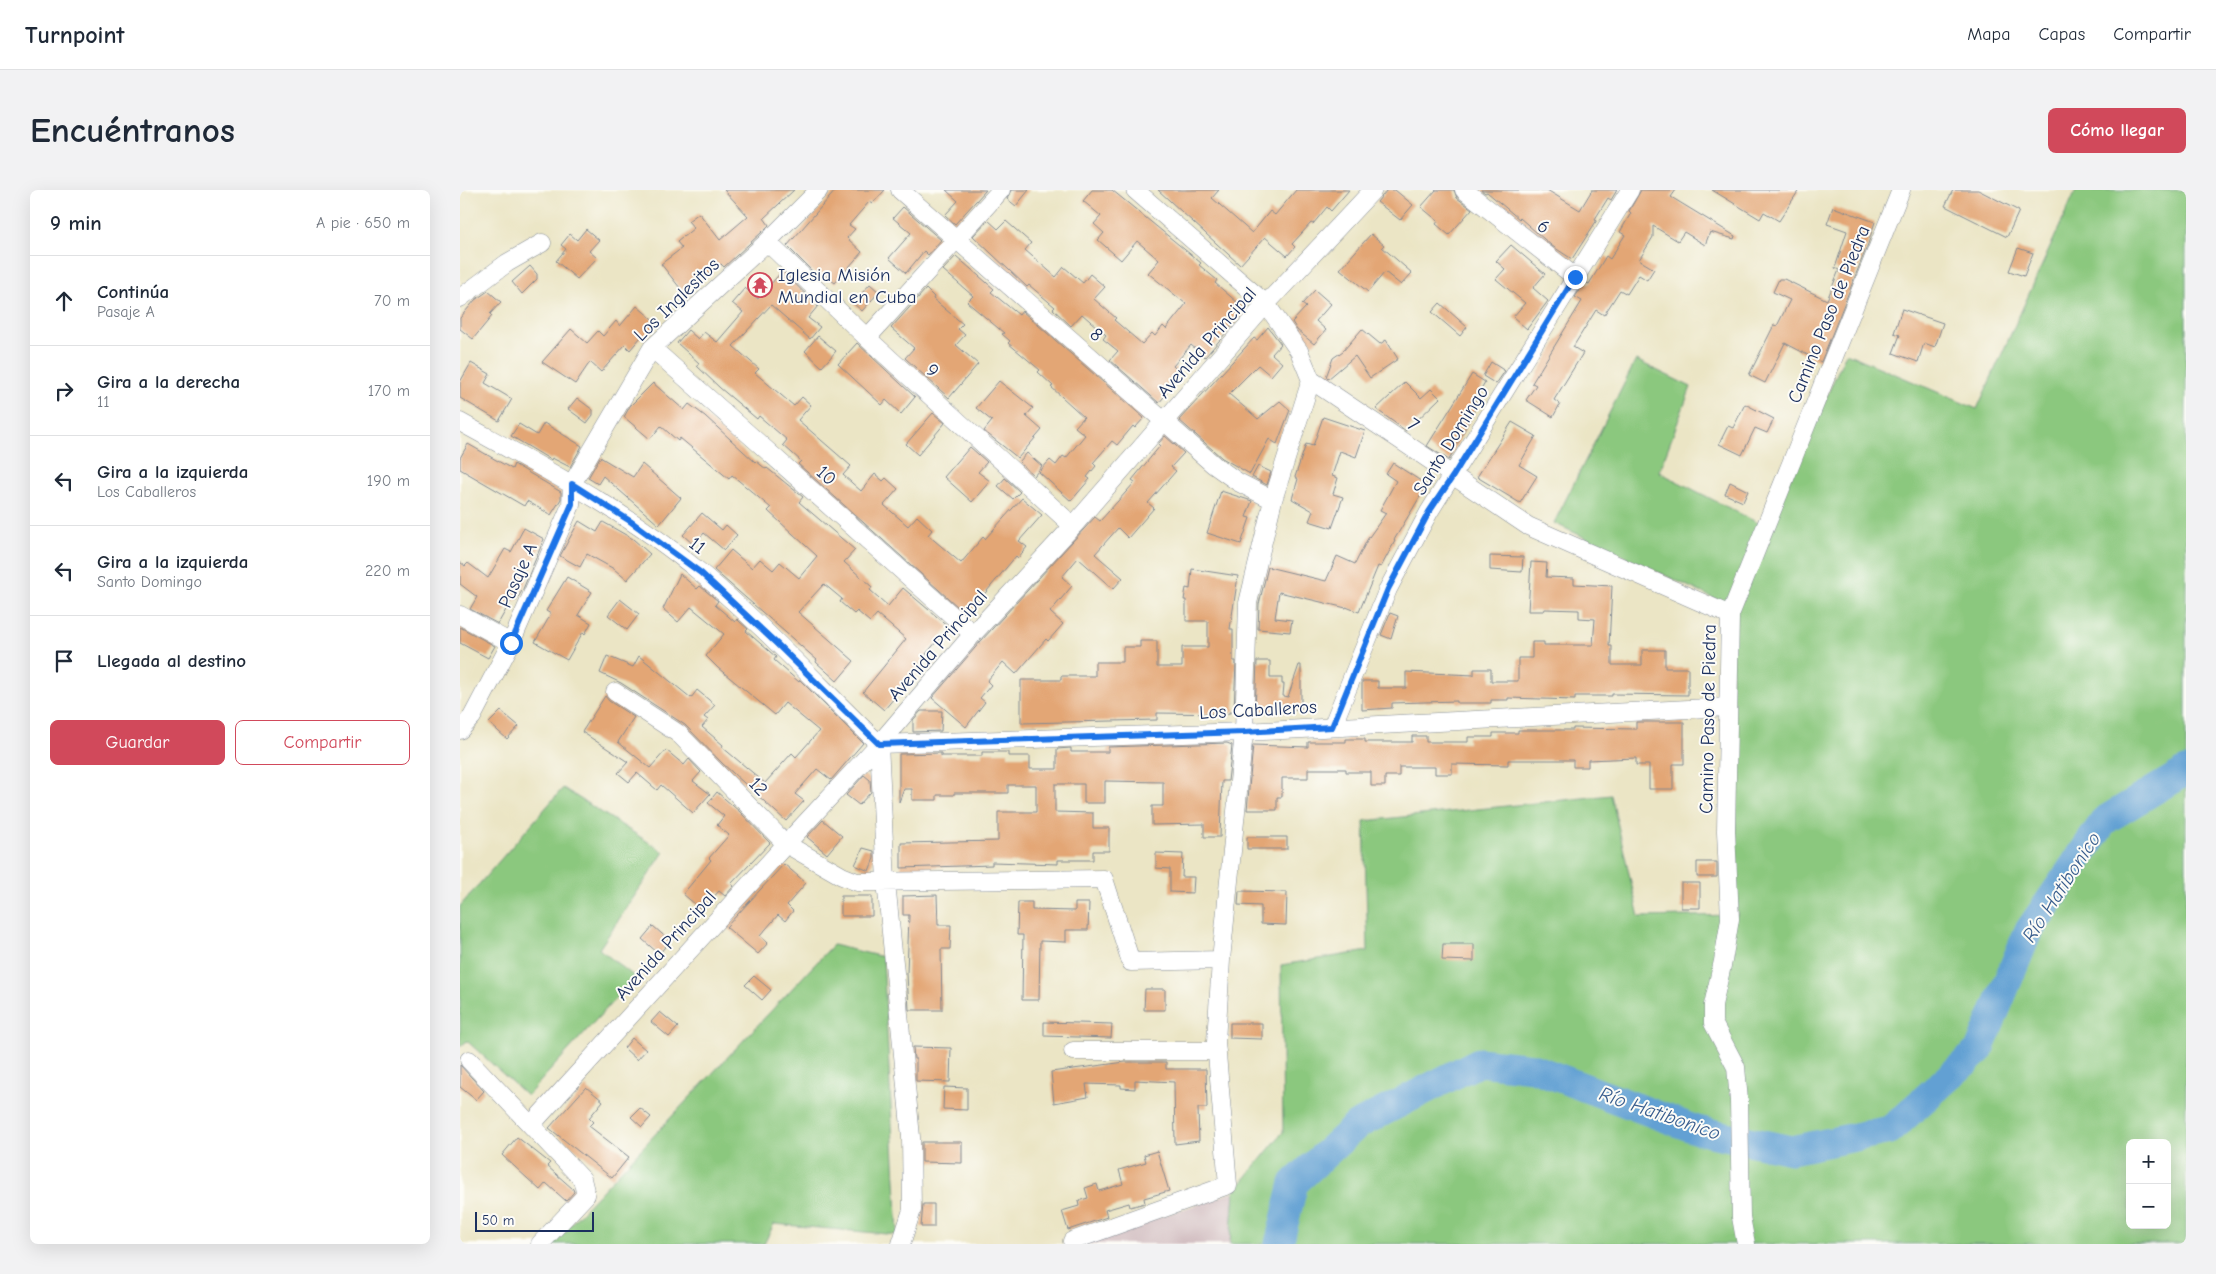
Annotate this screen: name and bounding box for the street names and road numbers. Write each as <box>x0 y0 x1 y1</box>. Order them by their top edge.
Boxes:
street label: 6 <box>1533 215 1554 239</box>
street label: Camino Paso de Piedra <box>1783 222 1875 406</box>
street label: Los Inglesitos <box>629 254 724 346</box>
street label: Avenida Principal <box>1153 283 1261 403</box>
street label: 8 <box>1085 323 1107 346</box>
street label: 9 <box>921 359 943 382</box>
street label: Santo Domingo <box>1408 382 1493 499</box>
street label: 7 <box>1404 413 1423 436</box>
street label: 10 <box>812 461 841 490</box>
street label: 11 <box>685 532 710 559</box>
street label: Pasaje A <box>494 540 542 611</box>
street label: Avenida Principal <box>884 586 992 706</box>
street label: Camino Paso de Piedra <box>1695 624 1721 814</box>
street label: Los Caballeros <box>1199 696 1317 724</box>
street label: 12 <box>744 773 772 801</box>
street label: Avenida Principal <box>611 886 721 1005</box>

